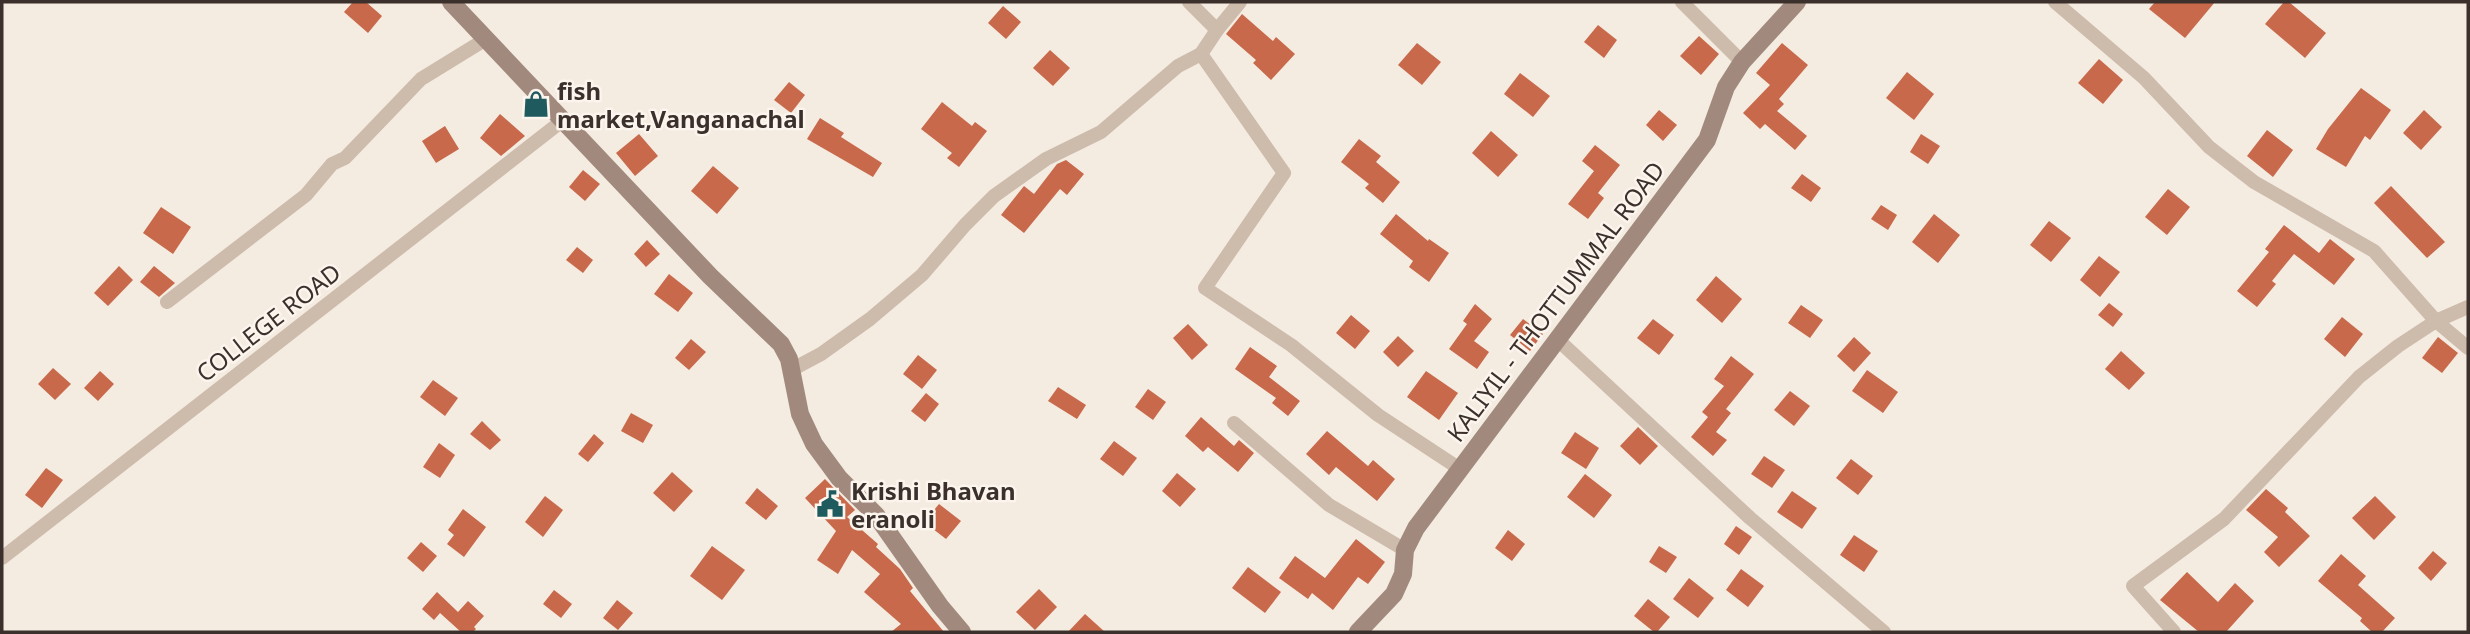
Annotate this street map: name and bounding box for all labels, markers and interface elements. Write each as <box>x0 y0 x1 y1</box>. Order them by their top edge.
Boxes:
place label: fish market,Vanganachal <box>557 74 805 135</box>
shop icon: fish market,Vanganachal <box>521 89 551 119</box>
street label: KALIYIL - THOTTUMMAL ROAD <box>1439 154 1671 448</box>
street label: COLLEGE ROAD <box>189 255 347 389</box>
place label: Krishi Bhavan eranoli <box>851 474 1016 535</box>
public building icon: Krishi Bhavan eranoli <box>815 489 845 519</box>

